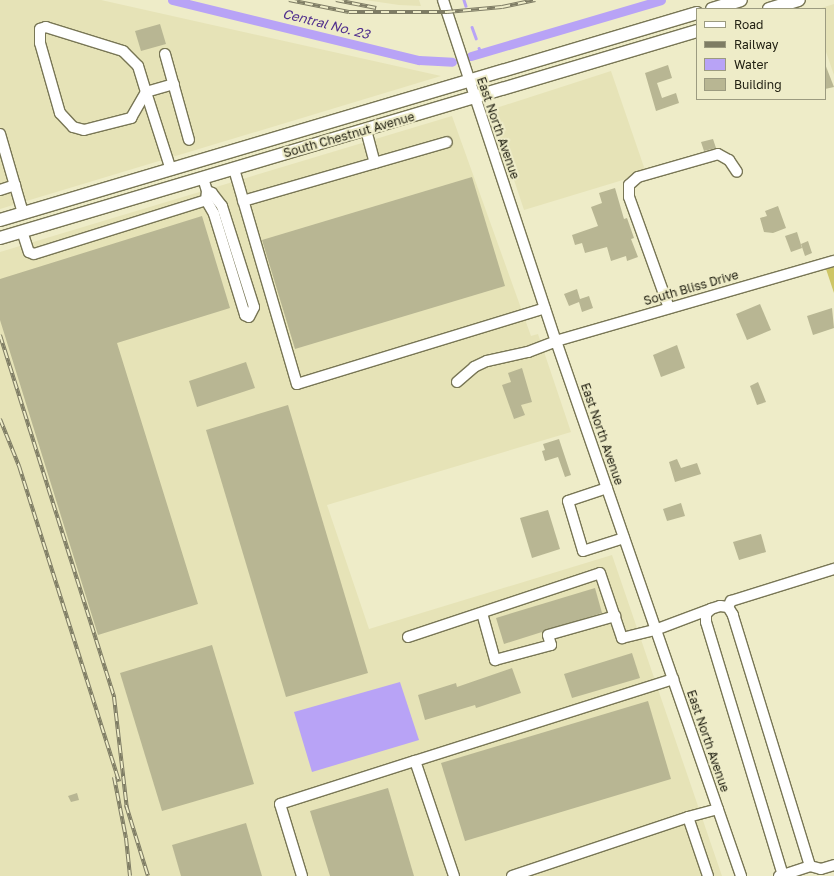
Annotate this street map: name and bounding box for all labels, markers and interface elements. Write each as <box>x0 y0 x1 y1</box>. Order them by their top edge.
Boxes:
water label: Central No. 23 <box>281 6 371 42</box>
legend <box>696 8 826 100</box>
text: Road <box>734 17 763 32</box>
text: Railway <box>734 37 779 52</box>
text: Water <box>734 57 768 72</box>
street label: East North Avenue <box>474 75 522 181</box>
text: Building <box>734 77 782 92</box>
street label: South Chestnut Avenue <box>282 109 416 161</box>
street label: South Bliss Drive <box>642 268 740 308</box>
street label: East North Avenue <box>578 381 626 487</box>
street label: East North Avenue <box>684 688 732 794</box>

